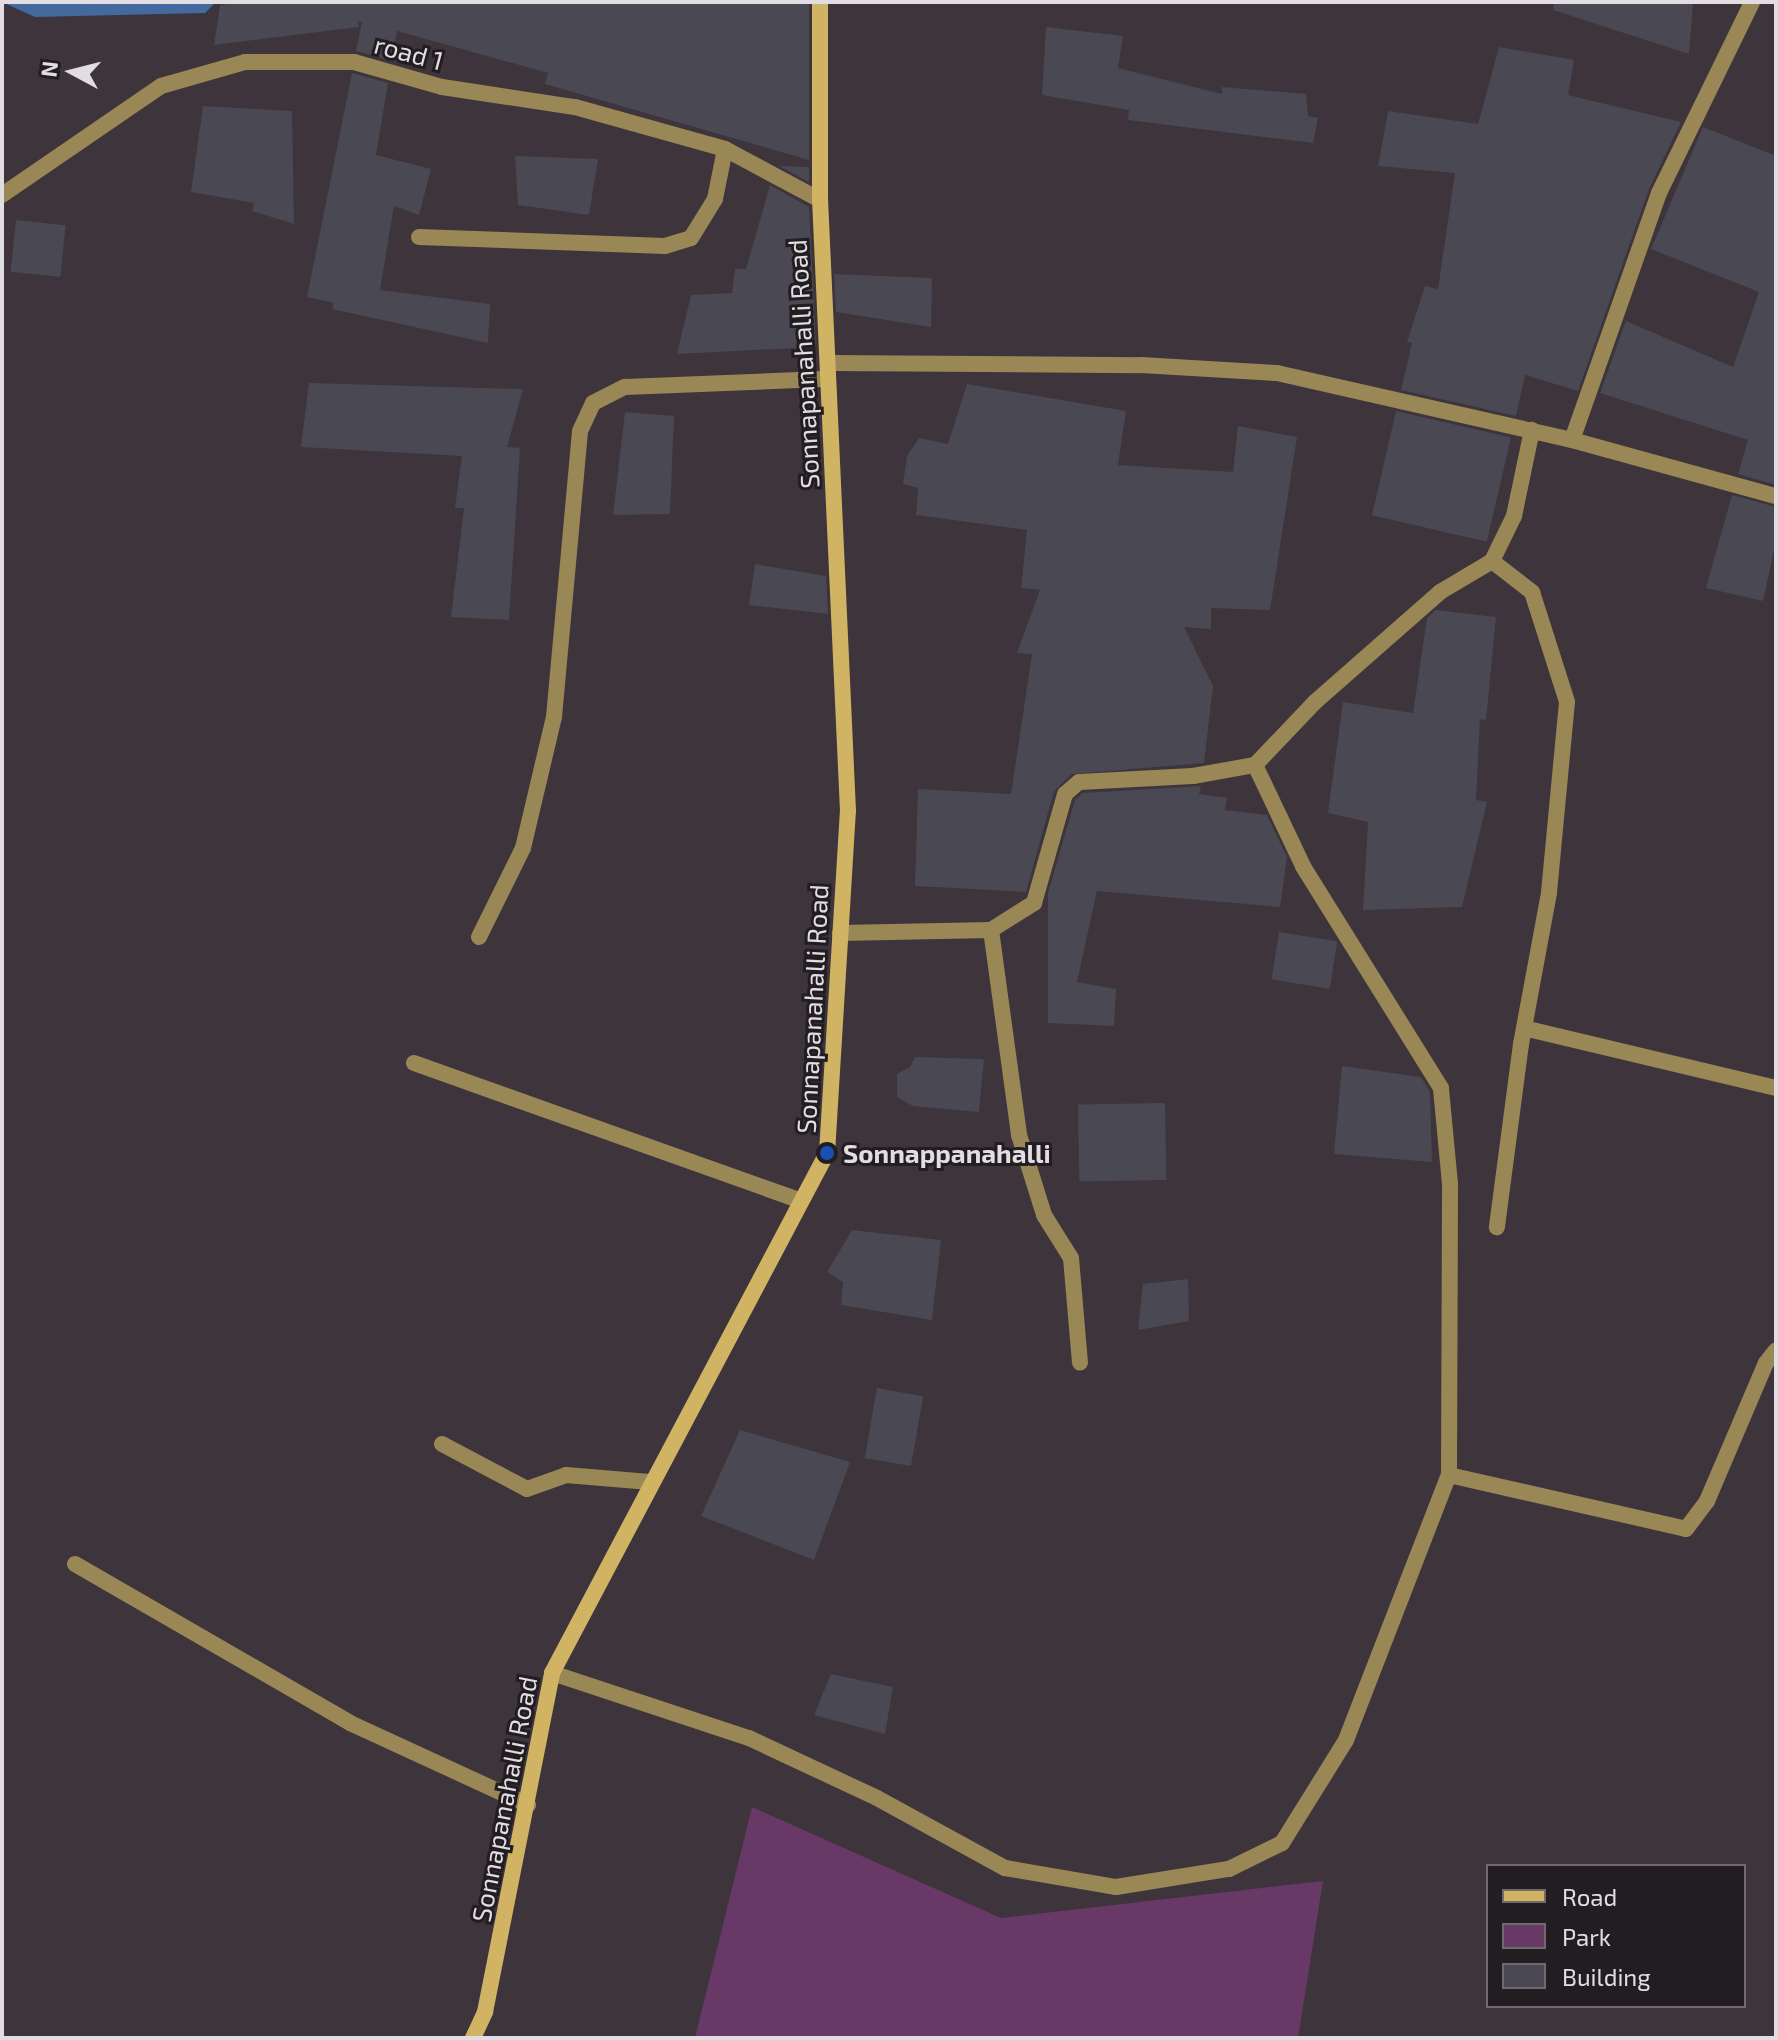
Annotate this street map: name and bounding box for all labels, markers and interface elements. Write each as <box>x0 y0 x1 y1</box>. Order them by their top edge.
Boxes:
street label: road 1 <box>371 28 447 76</box>
north arrow <box>32 32 112 112</box>
text: N <box>34 60 62 79</box>
street label: Sonnapanahalli Road <box>781 239 825 489</box>
street label: Sonnapanahalli Road <box>790 884 834 1134</box>
place label: Sonnappanahalli <box>843 1137 1051 1169</box>
marker: Sonnappanahalli <box>818 1144 836 1162</box>
street label: Sonnapanahalli Road <box>465 1674 543 1924</box>
legend <box>1486 1864 1746 2008</box>
text: Road <box>1562 1882 1617 1911</box>
text: Park <box>1562 1922 1611 1951</box>
text: Building <box>1562 1962 1651 1991</box>

